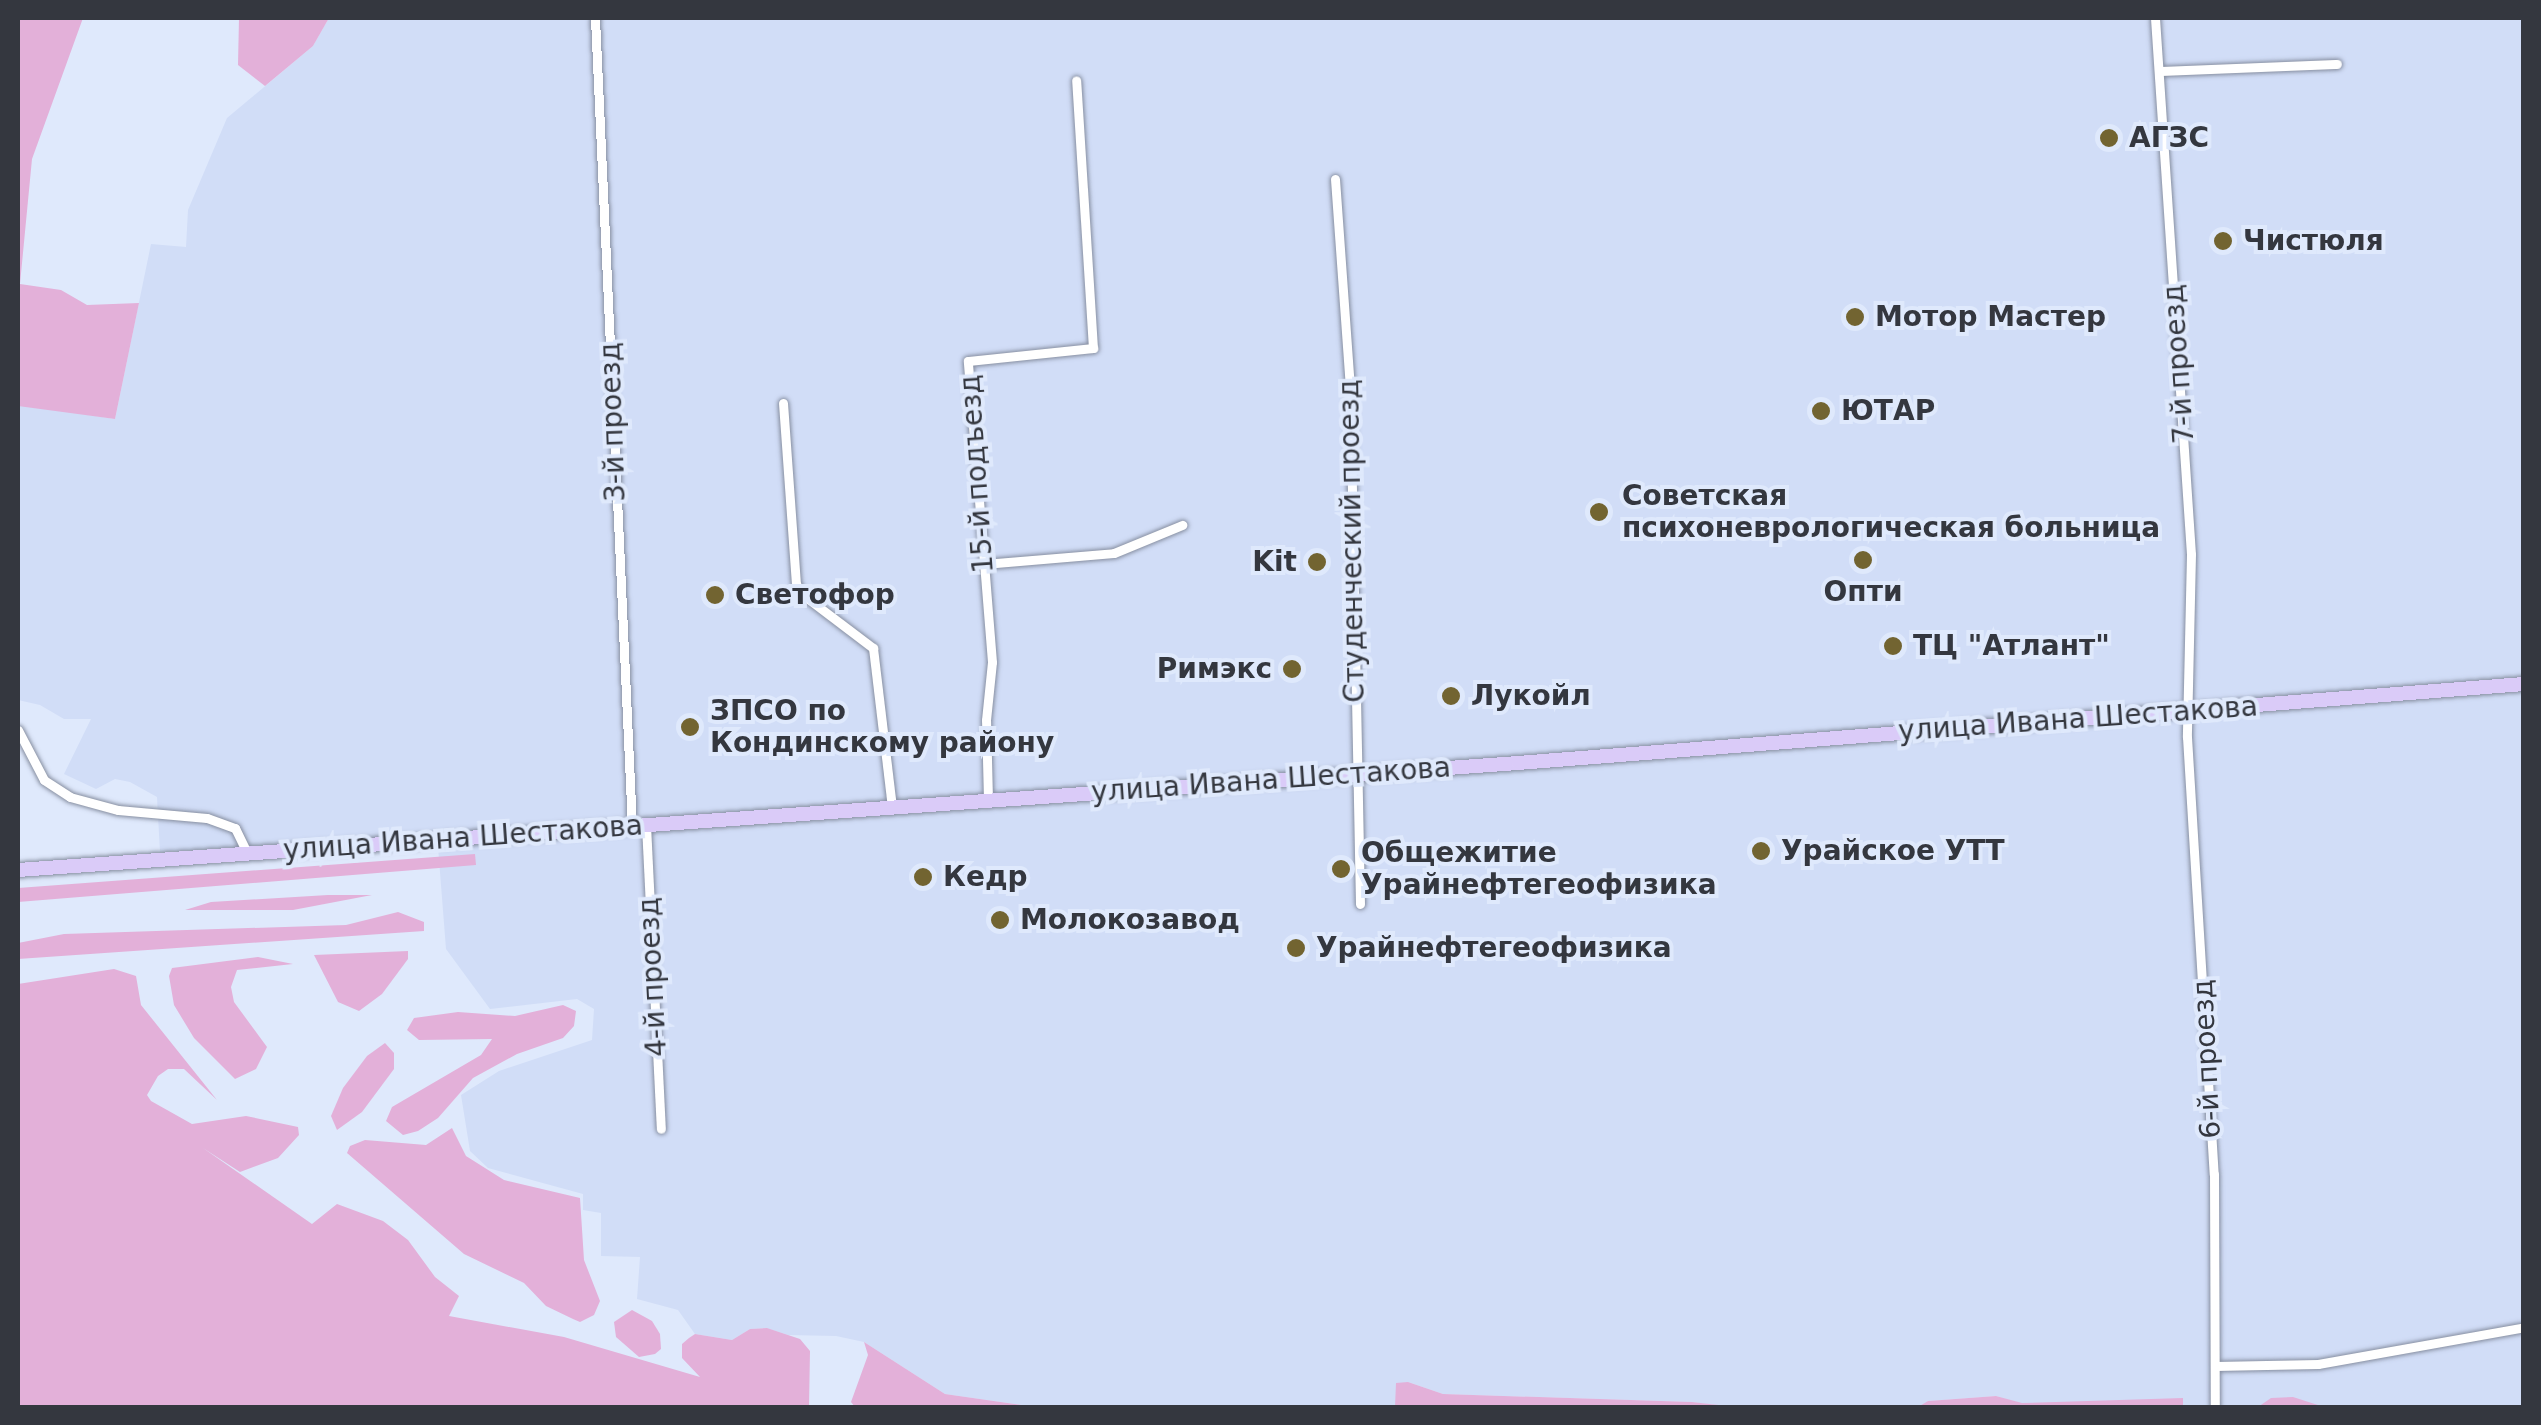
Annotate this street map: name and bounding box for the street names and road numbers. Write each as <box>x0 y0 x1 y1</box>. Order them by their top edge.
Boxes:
street label: 7-й проезд <box>2157 283 2201 445</box>
street label: 3-й проезд <box>593 342 633 502</box>
street label: 15-й подъезд <box>953 374 1001 574</box>
street label: Студенческий проезд <box>1332 379 1372 703</box>
street label: улица Ивана Шестакова <box>1897 690 2259 748</box>
street label: улица Ивана Шестакова <box>1090 751 1452 809</box>
street label: улица Ивана Шестакова <box>282 809 644 867</box>
street label: 4-й проезд <box>632 896 674 1058</box>
street label: 6-й проезд <box>2186 978 2228 1140</box>

